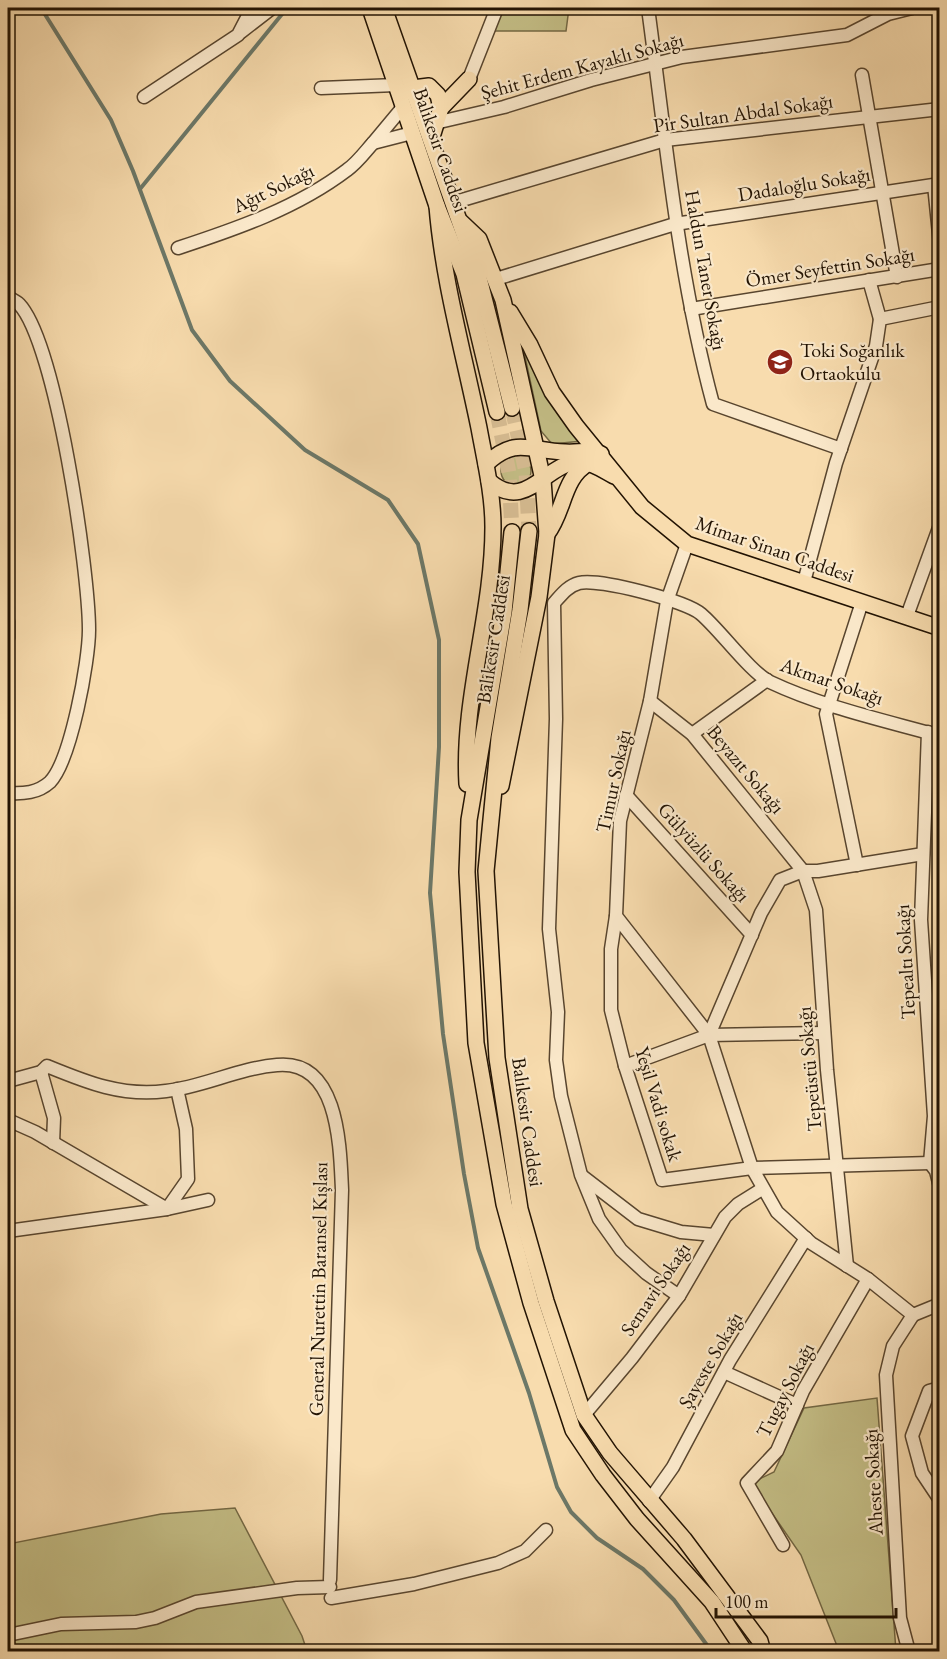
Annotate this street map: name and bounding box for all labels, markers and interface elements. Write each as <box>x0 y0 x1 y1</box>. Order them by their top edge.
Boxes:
street label: Şehit Erdem Kayaklı Sokağı <box>478 26 686 106</box>
street label: Balıkesir Caddesi <box>408 84 475 216</box>
street label: Pir Sultan Abdal Sokağı <box>652 88 835 138</box>
street label: Ağıt Sokağı <box>227 157 318 219</box>
street label: Dadaloğlu Sokağı <box>736 161 872 207</box>
street label: Haldun Taner Sokağı <box>679 188 733 352</box>
street label: Ömer Seyfettin Sokağı <box>744 241 916 293</box>
place label: Toki Soğanlık Ortaokulu <box>800 337 905 386</box>
school or university icon: Toki Soğanlık Ortaokulu <box>765 347 795 377</box>
street label: Mimar Sinan Caddesi <box>692 510 858 588</box>
street label: Balıkesir Caddesi <box>470 573 516 705</box>
street label: Akmar Sokağı <box>776 651 887 711</box>
street label: Beyazıt Sokağı <box>701 719 791 819</box>
street label: Timur Sokağı <box>589 727 637 835</box>
street label: Gülyüzlü Sokağı <box>652 796 756 908</box>
street label: Tepealtı Sokağı <box>889 904 921 1020</box>
street label: Tepeüstü Sokağı <box>791 1006 827 1132</box>
street label: Yeşil Vadi sokak <box>629 1043 689 1165</box>
street label: Balıkesir Caddesi <box>506 1056 550 1188</box>
street label: General Nurettin Baransel Kışlası <box>303 1162 333 1416</box>
street label: Semavi Sokağı <box>614 1237 696 1341</box>
street label: Şayeste Sokağı <box>672 1307 748 1413</box>
street label: Tugay Sokağı <box>750 1338 820 1442</box>
street label: Aheste Sokağı <box>857 1428 889 1537</box>
scale bar <box>716 1581 896 1619</box>
text: 100 m <box>725 1590 769 1613</box>

